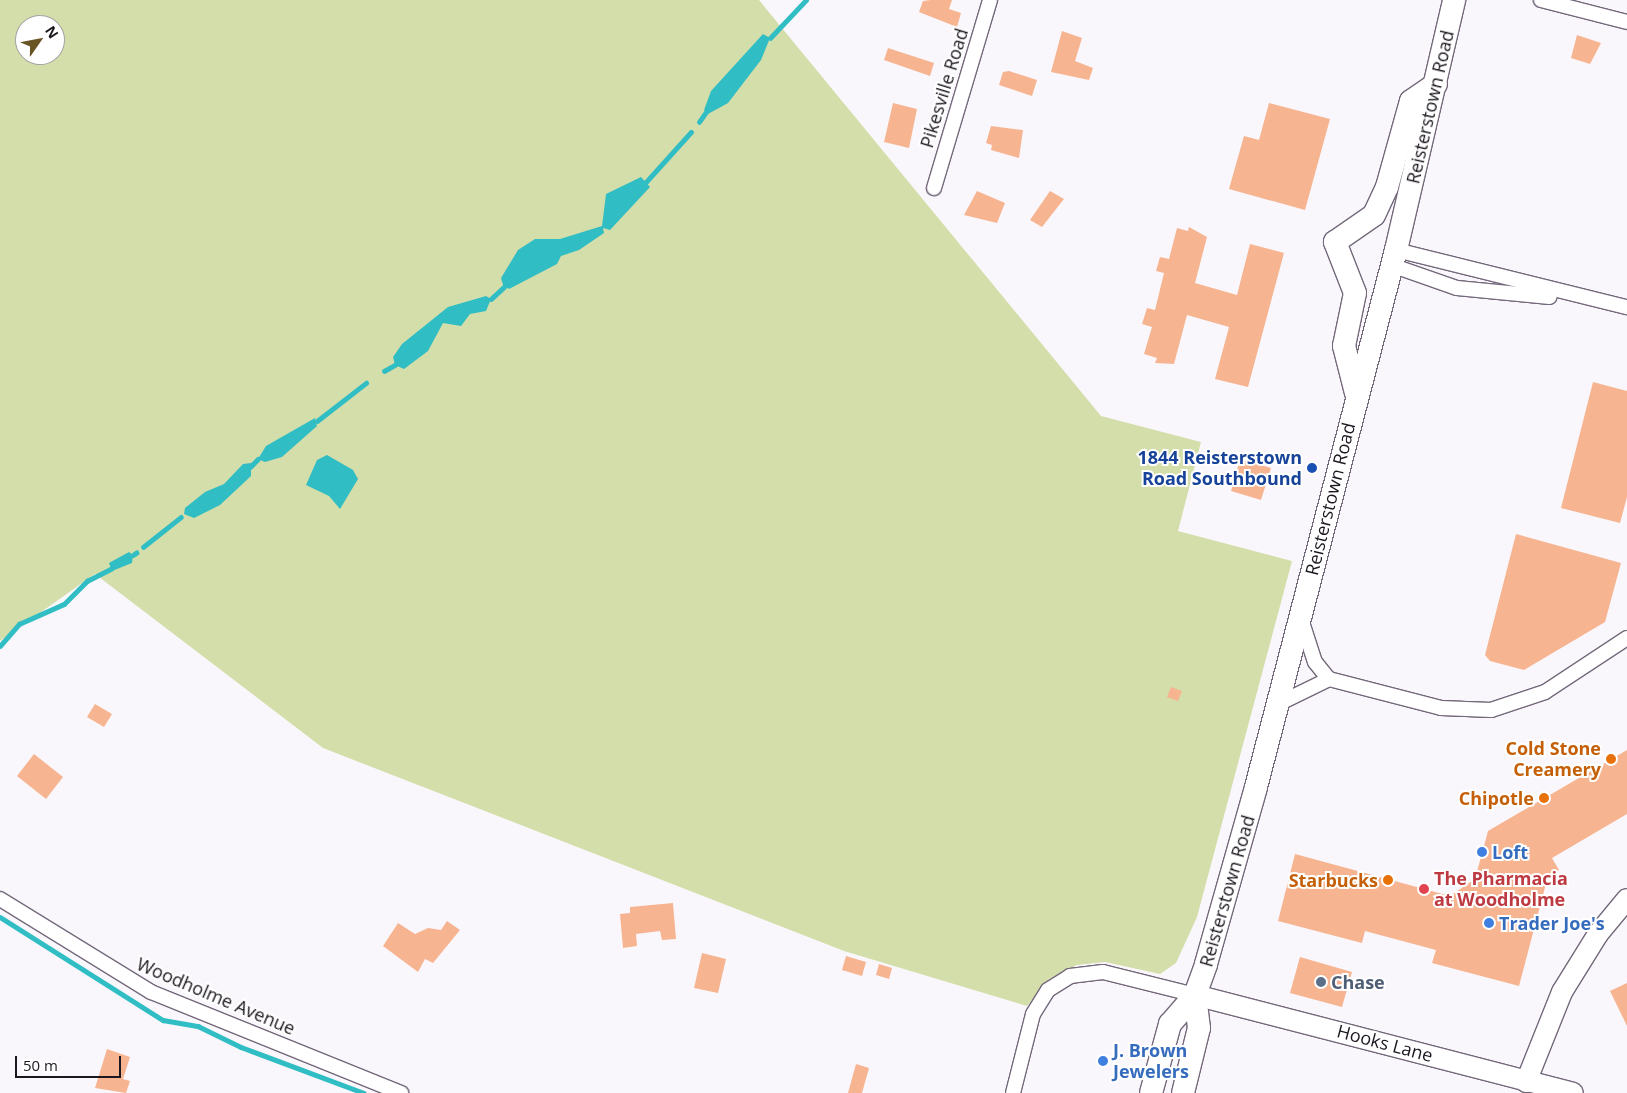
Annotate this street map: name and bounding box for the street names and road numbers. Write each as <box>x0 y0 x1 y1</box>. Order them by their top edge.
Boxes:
street label: Pikesville Road <box>916 26 972 150</box>
street label: Reisterstown Road <box>1402 28 1458 186</box>
street label: Reisterstown Road <box>1301 420 1359 578</box>
street label: Reisterstown Road <box>1195 813 1259 969</box>
street label: Woodholme Avenue <box>134 953 298 1039</box>
street label: Hooks Lane <box>1335 1020 1435 1066</box>

